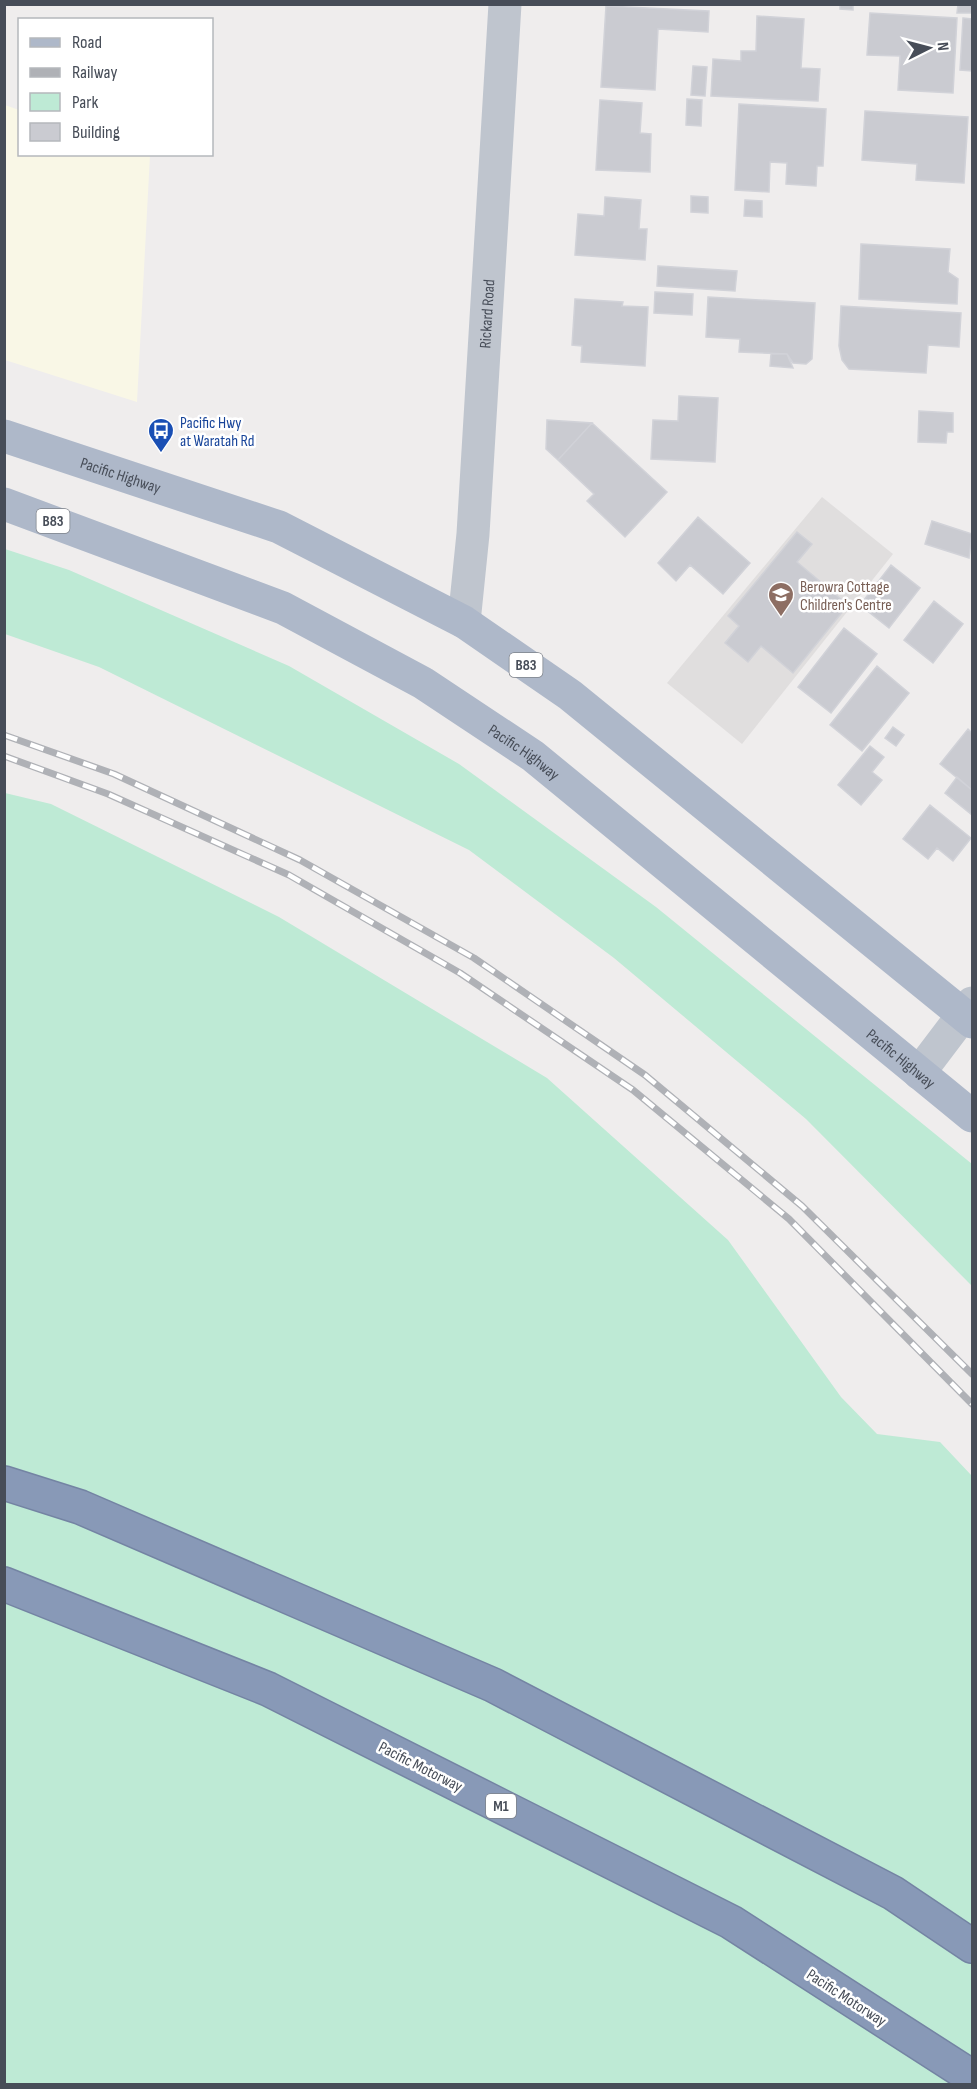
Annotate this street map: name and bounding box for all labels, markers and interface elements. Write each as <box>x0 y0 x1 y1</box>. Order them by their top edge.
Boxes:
legend <box>18 18 213 156</box>
north arrow <box>899 18 959 78</box>
text: Road <box>72 32 102 53</box>
text: N <box>933 41 952 52</box>
text: Railway <box>72 62 117 83</box>
text: Park <box>72 92 98 113</box>
text: Building <box>72 122 120 143</box>
street label: Rickard Road <box>476 279 499 349</box>
place label: Pacific Hwy at Waratah Rd <box>180 414 254 451</box>
bus stop icon: Pacific Hwy at Waratah Rd <box>146 416 176 454</box>
street label: Pacific Highway <box>78 454 163 498</box>
road number: B83 <box>36 509 70 533</box>
place label: Berowra Cottage Children's Centre <box>800 578 892 615</box>
school or university icon: Berowra Cottage Children's Centre <box>766 580 796 618</box>
road number: B83 <box>510 653 542 677</box>
street label: Pacific Highway <box>484 721 563 785</box>
street label: Pacific Highway <box>862 1025 939 1093</box>
street label: Pacific Motorway <box>375 1738 465 1797</box>
road number: M1 <box>486 1794 516 1818</box>
street label: Pacific Motorway <box>803 1965 890 2031</box>

